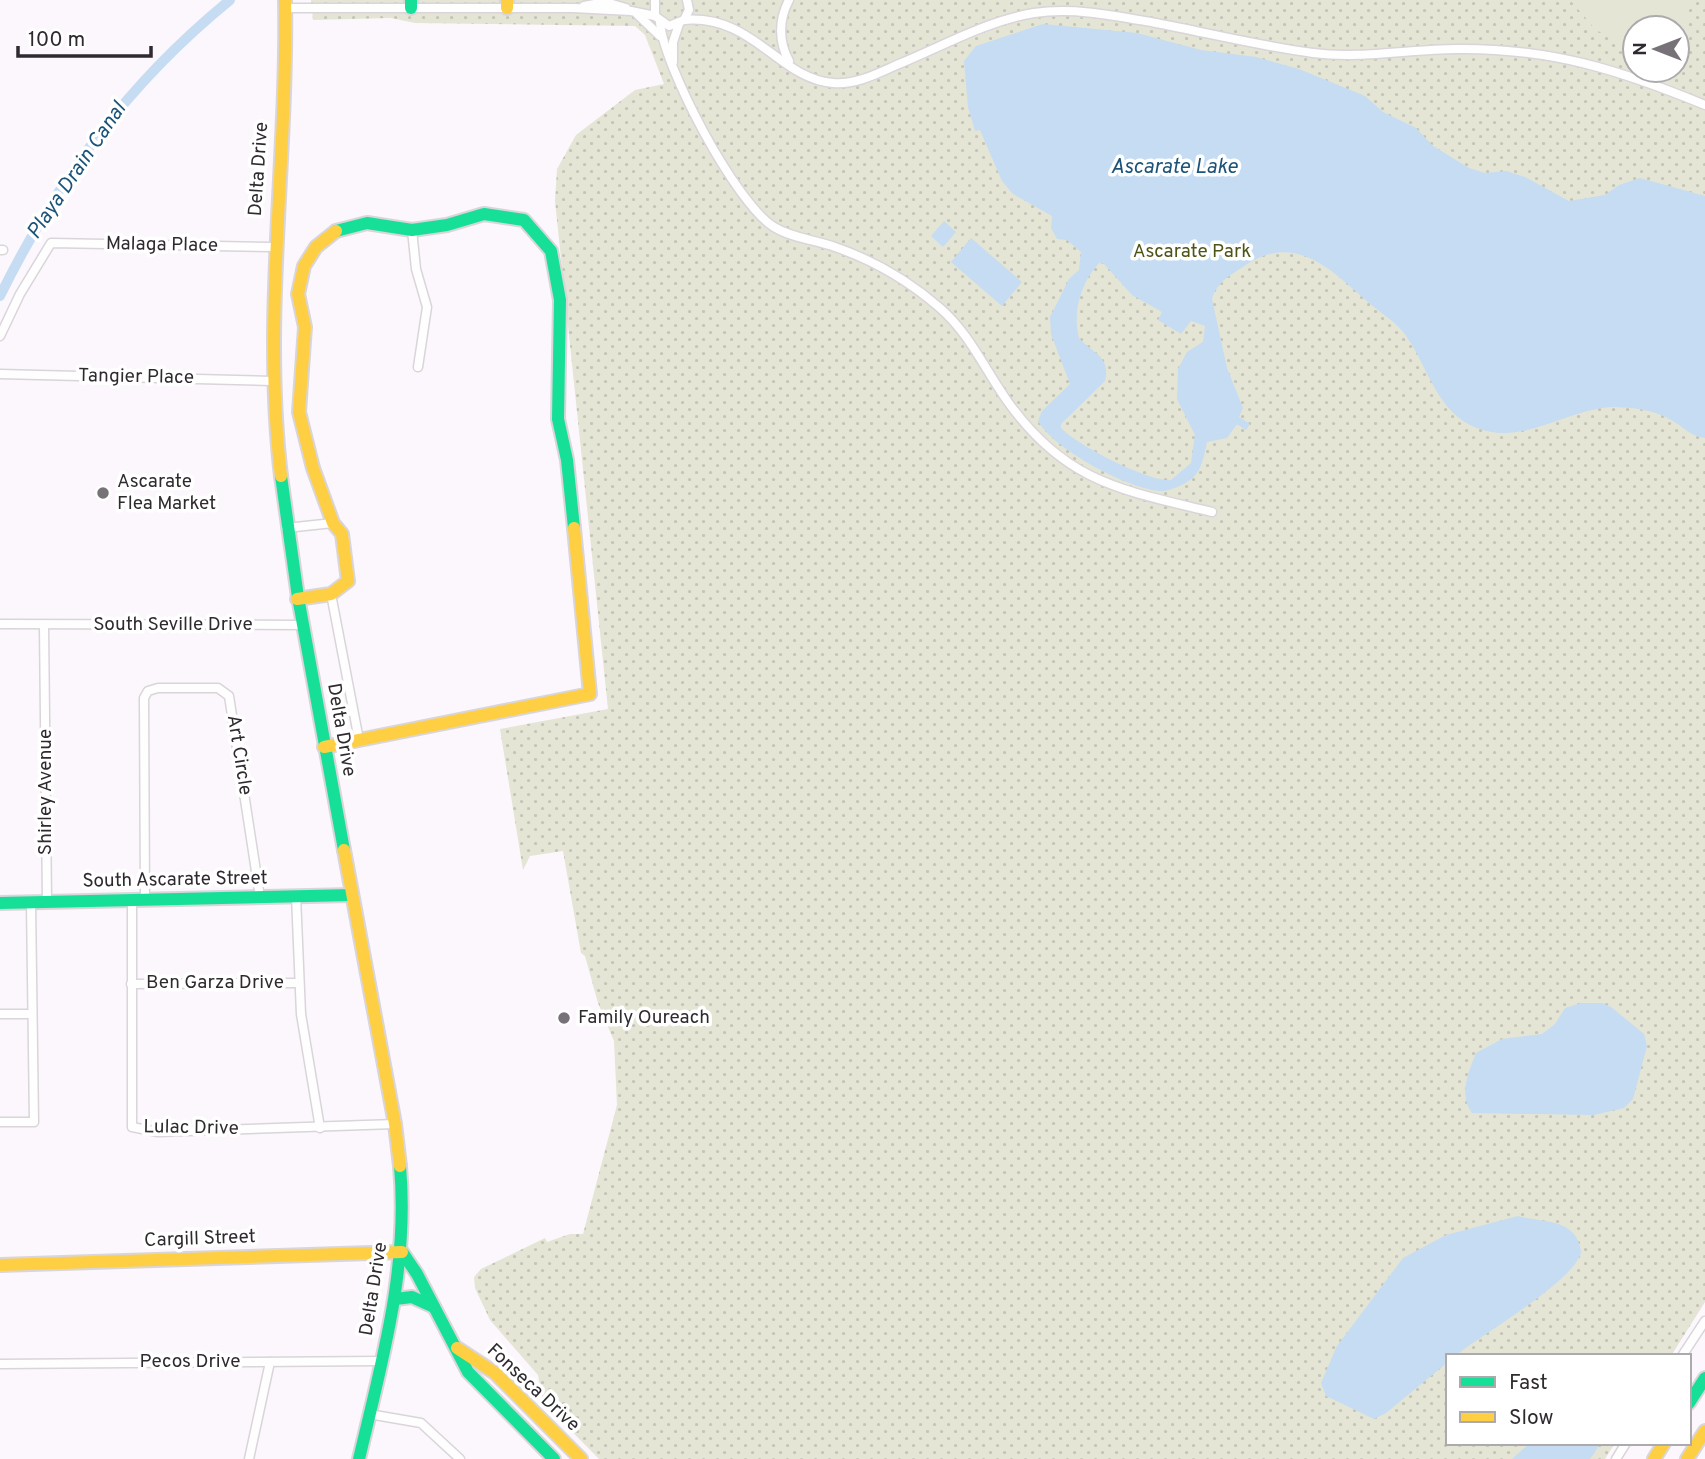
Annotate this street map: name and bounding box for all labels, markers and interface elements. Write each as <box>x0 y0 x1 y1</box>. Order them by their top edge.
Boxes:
scale bar <box>18 14 150 58</box>
north arrow <box>1621 14 1691 84</box>
text: 100 m <box>28 27 85 54</box>
text: N <box>1629 42 1653 56</box>
water label: Playa Drain Canal <box>21 96 134 245</box>
street label: Delta Drive <box>244 121 274 217</box>
water label: Ascarate Lake <box>1110 154 1239 181</box>
street label: Malaga Place <box>106 232 218 258</box>
park label: Ascarate Park <box>1133 240 1251 264</box>
street label: Tangier Place <box>78 364 194 390</box>
place label: Ascarate Flea Market <box>117 470 216 516</box>
marker: Ascarate Flea Market <box>95 485 111 501</box>
street label: South Seville Drive <box>93 613 253 637</box>
street label: Delta Drive <box>321 681 361 779</box>
street label: Art Circle <box>221 713 257 797</box>
street label: Shirley Avenue <box>34 729 58 855</box>
street label: South Ascarate Street <box>82 866 268 894</box>
street label: Ben Garza Drive <box>146 971 284 995</box>
place label: Family Oureach <box>578 1006 710 1030</box>
marker: Family Oureach <box>556 1010 572 1026</box>
street label: Lulac Drive <box>143 1115 239 1141</box>
street label: Cargill Street <box>144 1225 256 1253</box>
street label: Delta Drive <box>355 1240 393 1338</box>
street label: Fonseca Drive <box>482 1339 584 1437</box>
street label: Pecos Drive <box>139 1350 241 1374</box>
legend <box>1446 1354 1691 1445</box>
text: Fast <box>1509 1370 1548 1397</box>
text: Slow <box>1509 1405 1554 1432</box>

